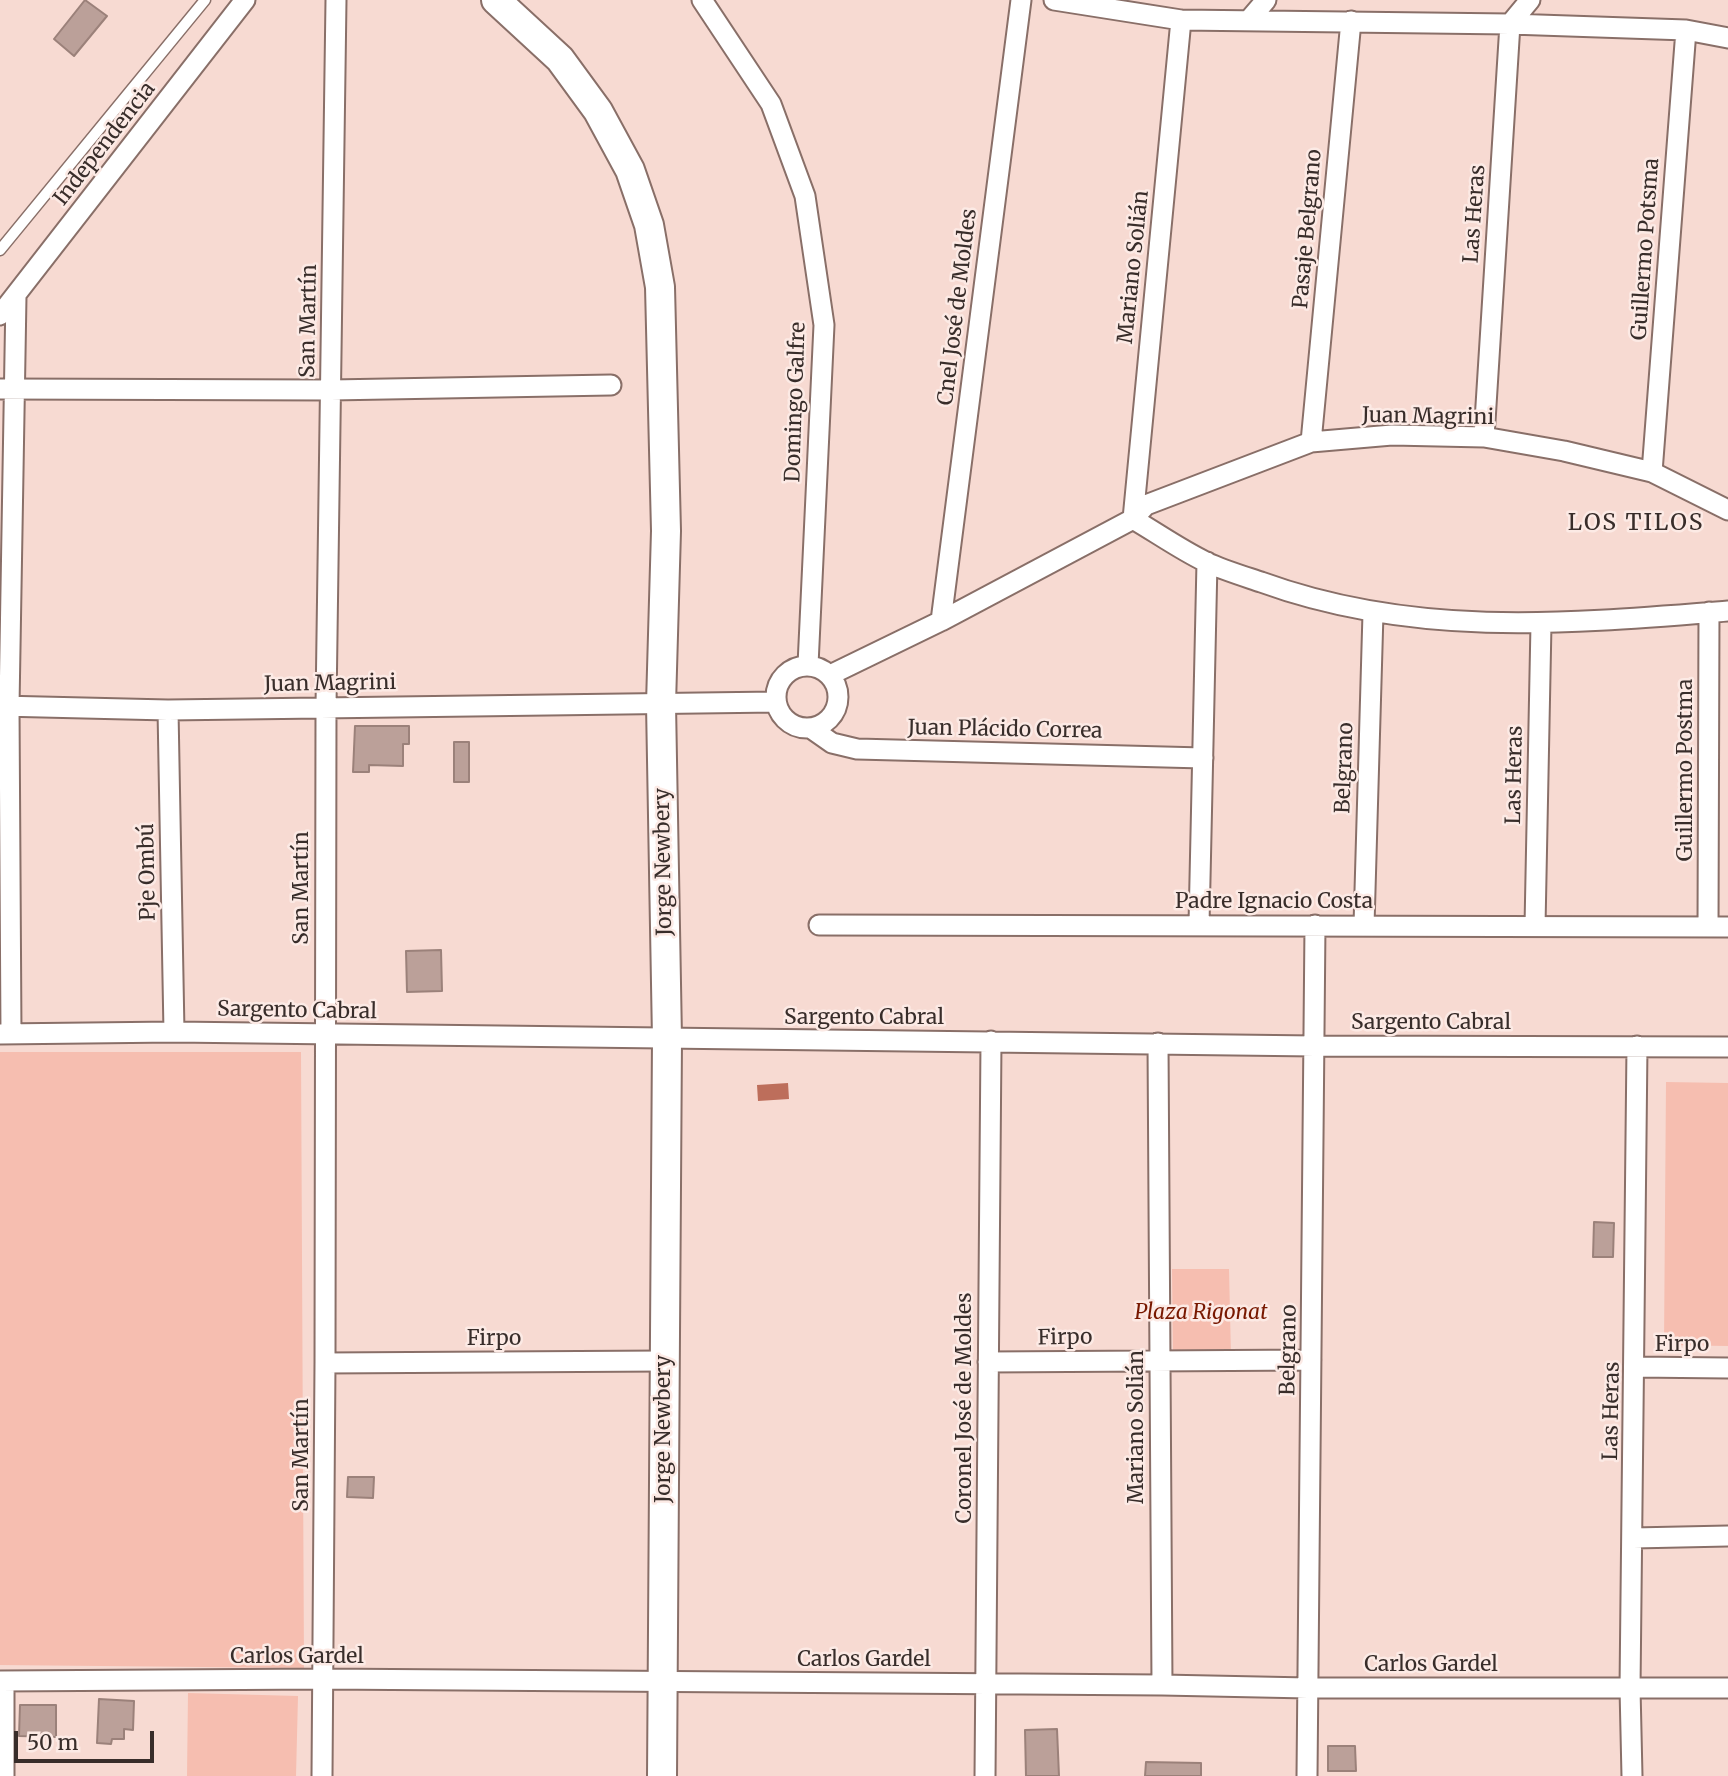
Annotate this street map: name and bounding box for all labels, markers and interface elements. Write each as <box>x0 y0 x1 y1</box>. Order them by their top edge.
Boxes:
street label: Independencia <box>49 77 161 211</box>
street label: Pasaje Belgrano <box>1288 148 1328 310</box>
street label: Guillermo Potsma <box>1627 157 1665 341</box>
street label: Las Heras <box>1459 164 1491 264</box>
street label: Mariano Solián <box>1113 189 1155 345</box>
street label: Cnel José de Moldes <box>933 207 983 407</box>
street label: San Martín <box>295 264 323 378</box>
street label: Domingo Galfre <box>781 321 811 483</box>
street label: Juan Magrini <box>1362 403 1494 431</box>
district label: LOS TILOS <box>1569 509 1703 537</box>
street label: Juan Magrini <box>264 670 396 698</box>
street label: Guillermo Postma <box>1673 679 1699 861</box>
street label: Juan Plácido Correa <box>907 716 1103 744</box>
street label: Belgrano <box>1331 722 1359 814</box>
street label: Las Heras <box>1502 725 1528 825</box>
street label: Jorge Newbery <box>650 788 678 936</box>
street label: Pje Ombú <box>135 823 161 921</box>
street label: San Martín <box>289 831 315 945</box>
street label: Padre Ignacio Costa <box>1175 889 1373 915</box>
street label: Sargento Cabral <box>217 997 377 1025</box>
street label: Sargento Cabral <box>784 1005 944 1031</box>
street label: Sargento Cabral <box>1351 1010 1511 1036</box>
street label: Coronel José de Moldes <box>952 1292 978 1524</box>
park label: Plaza Rigonat <box>1134 1300 1268 1326</box>
street label: Belgrano <box>1276 1304 1302 1396</box>
street label: Firpo <box>1037 1325 1093 1351</box>
street label: Firpo <box>467 1326 521 1352</box>
street label: Firpo <box>1655 1332 1709 1358</box>
street label: Mariano Solián <box>1124 1350 1150 1504</box>
street label: Jorge Newbery <box>651 1355 677 1503</box>
street label: Las Heras <box>1599 1361 1625 1461</box>
street label: San Martín <box>289 1398 315 1512</box>
street label: Carlos Gardel <box>230 1644 364 1670</box>
street label: Carlos Gardel <box>797 1647 931 1673</box>
street label: Carlos Gardel <box>1364 1652 1498 1678</box>
scale bar <box>18 1716 158 1760</box>
text: 50 m <box>27 1729 78 1756</box>

